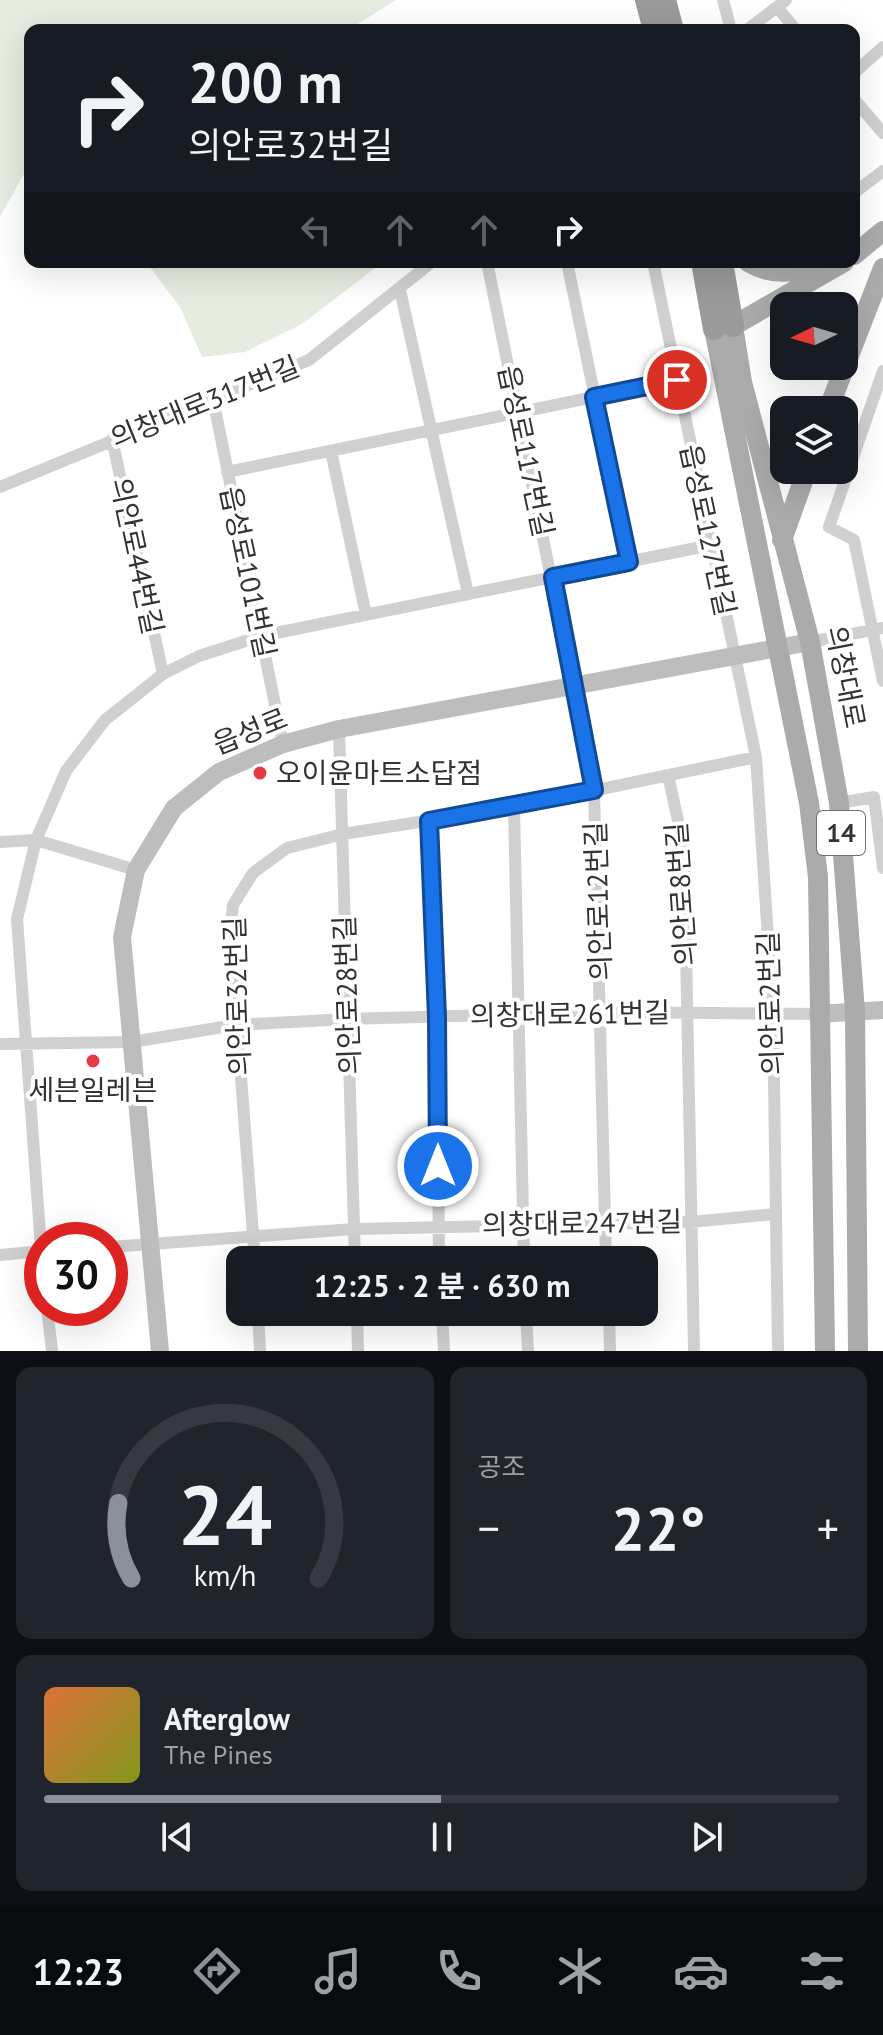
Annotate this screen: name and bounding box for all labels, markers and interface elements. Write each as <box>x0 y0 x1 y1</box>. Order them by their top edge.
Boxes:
text: 200 m <box>188 46 343 118</box>
icon: right <box>56 56 160 160</box>
text: 의안로32번길 <box>188 121 393 168</box>
icon: left <box>294 208 338 252</box>
icon: ahead <box>378 208 422 252</box>
icon: ahead <box>462 208 506 252</box>
icon: right <box>546 208 590 252</box>
north arrow <box>770 292 858 380</box>
map controls <box>770 292 858 484</box>
pin <box>643 346 711 414</box>
street label: 의창대로317번길 <box>105 347 305 456</box>
icon: arrive <box>655 358 699 402</box>
street label: 읍성로117번길 <box>490 362 563 540</box>
button: layers <box>770 396 858 484</box>
street label: 읍성로127번길 <box>672 441 745 619</box>
street label: 의안로44번길 <box>103 474 172 638</box>
street label: 읍성로101번길 <box>212 483 285 661</box>
street label: 의창대로 <box>818 623 874 731</box>
street label: 읍성로 <box>207 699 293 762</box>
place label: 오이윤마트소답점 <box>276 754 482 791</box>
marker: 오이윤마트소답점 <box>251 764 269 782</box>
road number: 14 <box>817 811 865 855</box>
street label: 의안로12번길 <box>576 821 619 981</box>
street label: 의안로8번길 <box>657 821 704 967</box>
street label: 의안로28번길 <box>325 915 368 1075</box>
street label: 의안로32번길 <box>215 916 258 1076</box>
street label: 의안로2번길 <box>748 930 791 1076</box>
street label: 의창대로261번길 <box>470 993 670 1034</box>
marker: 세븐일레븐 <box>84 1052 102 1070</box>
place label: 세븐일레븐 <box>29 1071 157 1108</box>
position arrow <box>396 1124 480 1208</box>
street label: 의창대로247번길 <box>482 1202 682 1243</box>
speed limit sign: 30 <box>24 1222 128 1326</box>
text: 12:25 · 2 분 · 630 m <box>314 1266 570 1305</box>
text: 공조 <box>478 1450 525 1483</box>
text: 24 <box>178 1460 272 1568</box>
text: 22° <box>611 1489 705 1567</box>
text: − <box>478 1499 500 1556</box>
text: + <box>817 1499 839 1556</box>
text: km/h <box>193 1557 256 1594</box>
text: Afterglow <box>164 1699 290 1738</box>
text: The Pines <box>164 1738 273 1771</box>
icon: previous <box>155 1815 199 1859</box>
icon: pause <box>420 1815 464 1859</box>
icon: next <box>685 1815 729 1859</box>
icon: directions <box>189 1943 245 1999</box>
icon: music <box>310 1943 366 1999</box>
icon: phone <box>431 1943 487 1999</box>
icon: climate <box>552 1943 608 1999</box>
icon: car <box>673 1943 729 1999</box>
icon: filters <box>794 1943 850 1999</box>
text: 12:23 <box>33 1948 124 1995</box>

